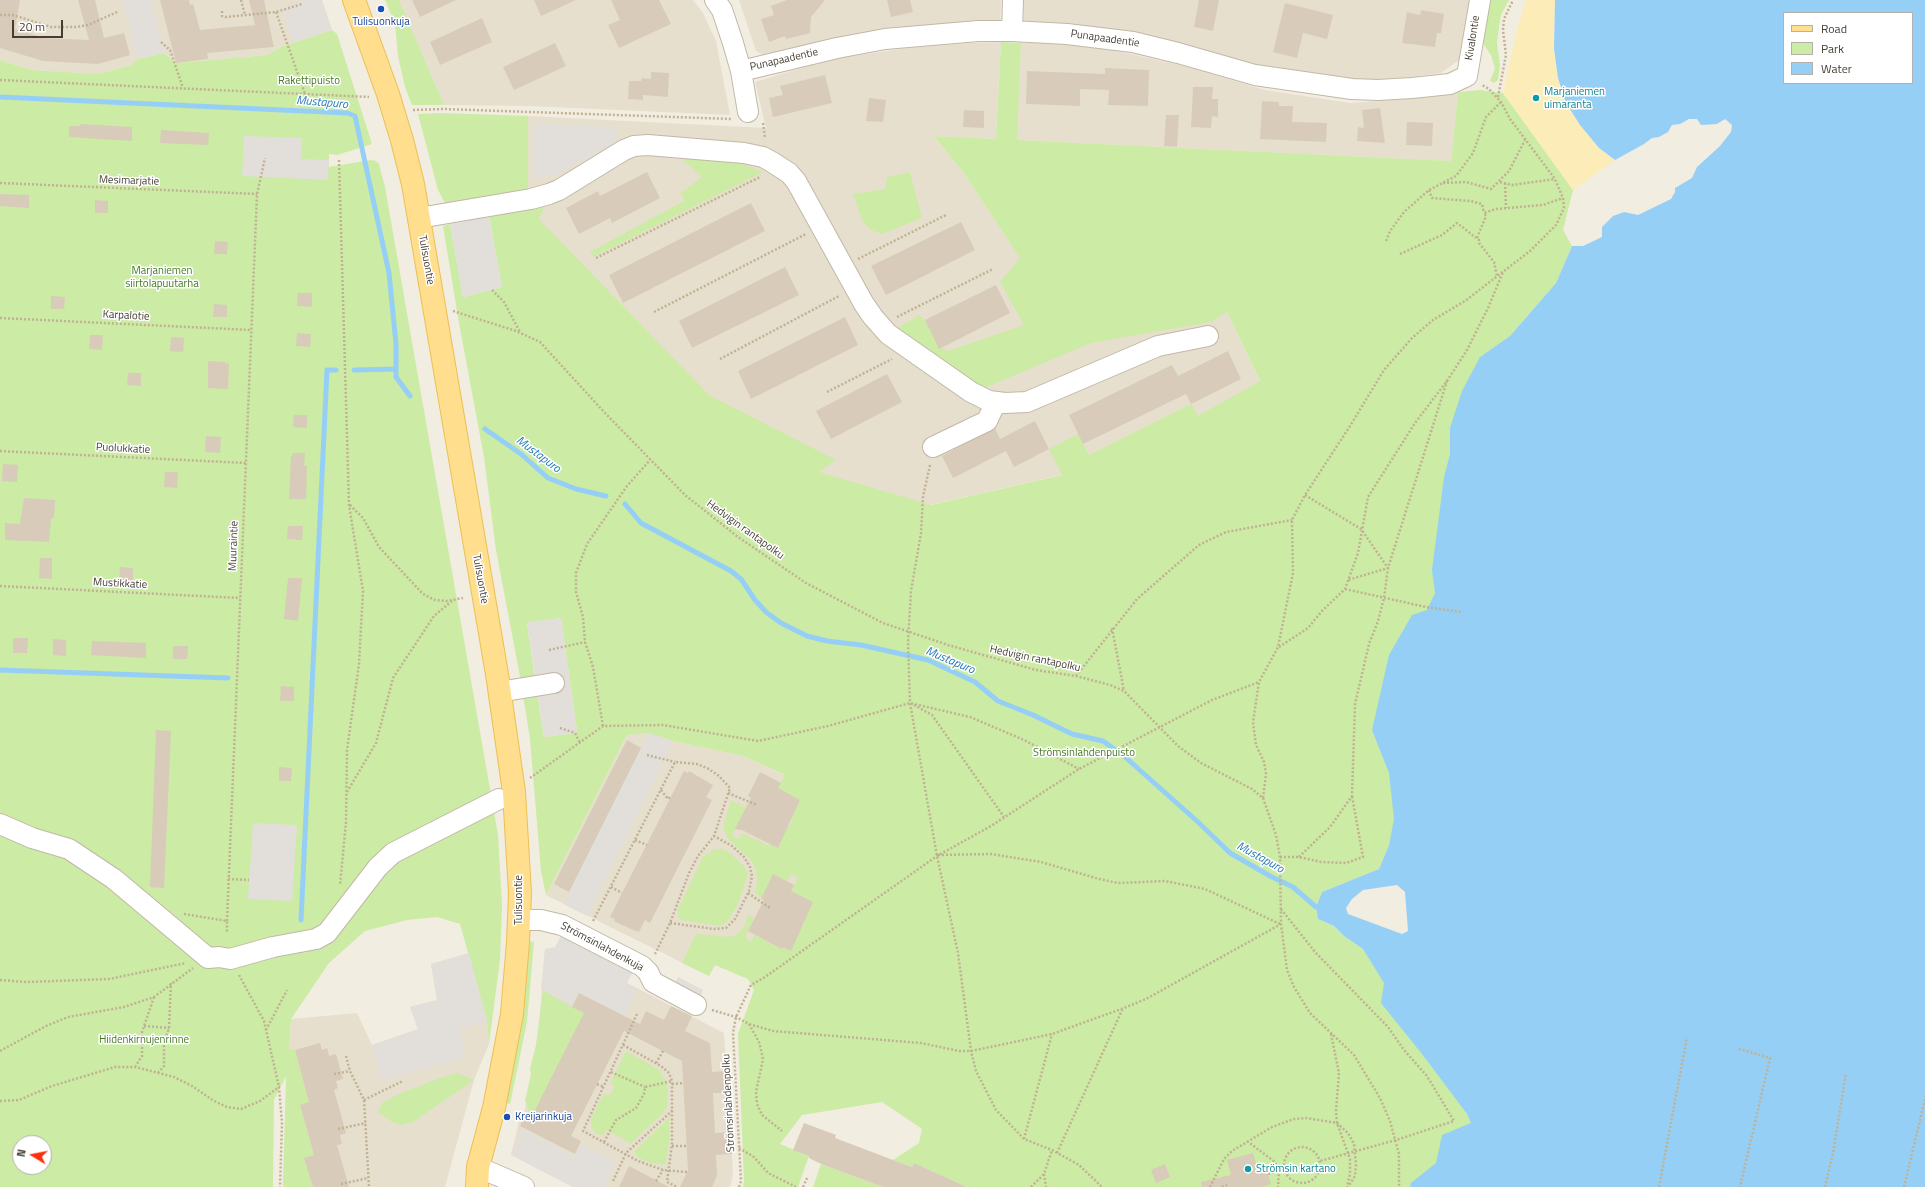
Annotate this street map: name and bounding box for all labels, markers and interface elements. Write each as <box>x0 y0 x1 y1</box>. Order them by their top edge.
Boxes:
marker: Tulisuonkuja <box>376 4 386 14</box>
scale bar <box>14 12 65 38</box>
legend <box>1783 12 1913 84</box>
place label: Tulisuonkuja <box>352 15 410 29</box>
street label: Kivalontie <box>1463 15 1483 61</box>
text: 20 m <box>19 17 45 36</box>
text: Road <box>1821 19 1847 38</box>
street label: Punapaadentie <box>1070 28 1140 50</box>
text: Park <box>1821 39 1844 58</box>
street label: Punapaadentie <box>749 46 819 74</box>
text: Water <box>1821 59 1852 78</box>
park label: Rakettipuisto <box>278 74 340 88</box>
place label: Marjaniemen uimaranta <box>1544 85 1605 111</box>
marker: Marjaniemen uimaranta <box>1531 93 1541 103</box>
water label: Mustapuro <box>296 94 348 112</box>
street label: Mesimarjatie <box>99 173 159 189</box>
street label: Tulisuontie <box>415 234 437 286</box>
park label: Marjaniemen siirtolapuutarha <box>125 264 199 290</box>
street label: Karpalotie <box>102 308 150 324</box>
water label: Mustapuro <box>513 434 563 476</box>
street label: Puolukkatie <box>95 441 151 457</box>
street label: Hedvigin rantapolku <box>704 497 786 563</box>
street label: Muuraintie <box>227 521 241 571</box>
street label: Tulisuontie <box>469 553 491 605</box>
street label: Mustikkatie <box>93 576 147 592</box>
street label: Hedvigin rantapolku <box>988 643 1082 675</box>
water label: Mustapuro <box>923 644 977 678</box>
park label: Strömsinlahdenpuisto <box>1033 746 1135 760</box>
water label: Mustapuro <box>1234 839 1286 877</box>
street label: Tulisuontie <box>512 875 526 925</box>
street label: Strömsinlahdenkuja <box>558 920 646 974</box>
park label: Hiidenkirnujenrinne <box>99 1033 189 1047</box>
street label: Strömsinlahdenpolku <box>720 1054 738 1152</box>
place label: Kreijarinkuja <box>515 1110 572 1124</box>
marker: Kreijarinkuja <box>502 1112 512 1122</box>
north arrow <box>12 1135 52 1175</box>
text: N <box>13 1148 30 1158</box>
place label: Strömsin kartano <box>1256 1162 1336 1176</box>
marker: Strömsin kartano <box>1243 1164 1253 1174</box>

